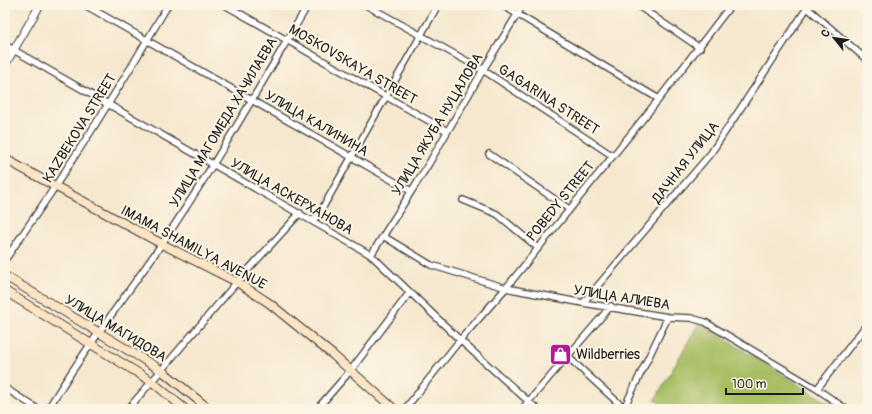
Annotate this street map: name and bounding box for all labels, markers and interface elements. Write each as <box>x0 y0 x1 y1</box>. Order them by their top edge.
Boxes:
north arrow <box>814 18 854 58</box>
street label: MOSKOVSKAYA STREET <box>286 21 420 108</box>
text: С <box>818 27 833 39</box>
street label: УЛИЦА МАГОМЕДА ХАЧИЛАЕВА <box>166 34 281 210</box>
street label: УЛИЦА ЯКУБА НУЦАЛОВА <box>388 50 487 198</box>
street label: GAGARINA STREET <box>495 60 603 138</box>
street label: KAZBEKOVA STREET <box>39 70 120 186</box>
street label: УЛИЦА КАЛИНИНА <box>262 87 371 160</box>
street label: ДАЧНАЯ УЛИЦА <box>648 118 723 207</box>
street label: УЛИЦА АСКЕРХАНОВА <box>227 154 356 238</box>
street label: POBEDY STREET <box>523 158 598 245</box>
street label: IMAMA SHAMILYA AVENUE <box>118 202 270 293</box>
street label: УЛИЦА АЛИЕВА <box>572 281 671 314</box>
street label: УЛИЦА МАГИДОВА <box>62 291 170 366</box>
shop icon: Wildberries <box>547 341 573 367</box>
place label: Wildberries <box>576 346 641 363</box>
scale bar <box>726 370 803 396</box>
text: 100 m <box>732 377 767 392</box>

